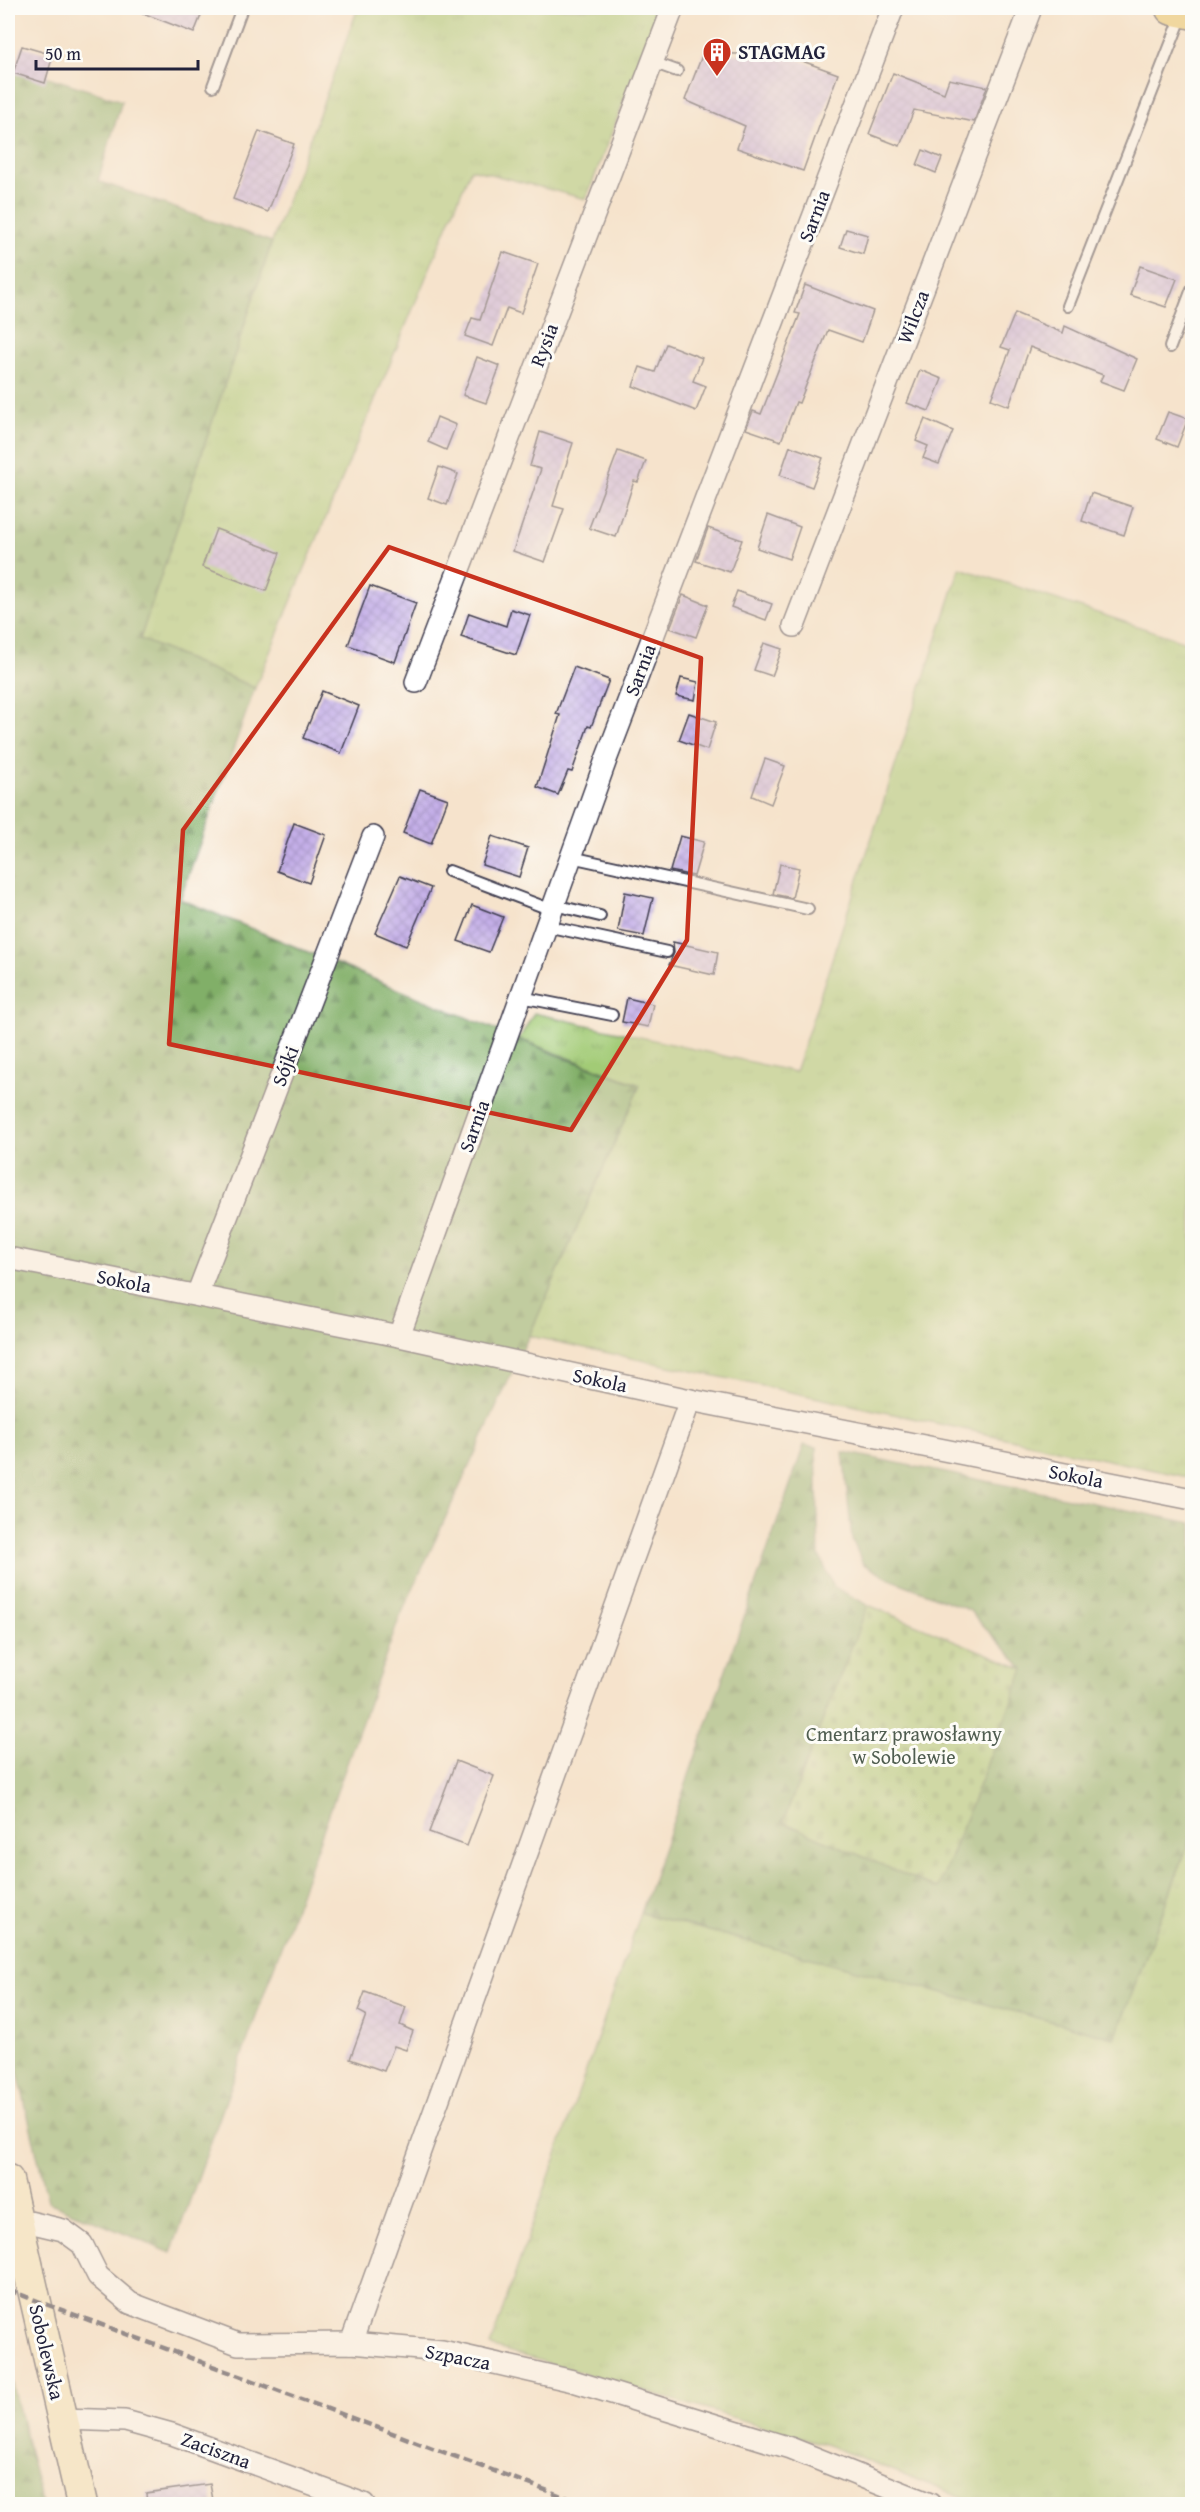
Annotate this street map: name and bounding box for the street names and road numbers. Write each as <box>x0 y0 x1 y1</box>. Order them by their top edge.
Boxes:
street label: Sarnia <box>790 185 837 246</box>
street label: Wilcza <box>889 285 936 348</box>
street label: Rysia <box>522 318 565 371</box>
street label: Sarnia <box>616 639 663 700</box>
street label: Sójki <box>264 1041 306 1090</box>
street label: Sarnia <box>451 1095 497 1156</box>
street label: Sokola <box>94 1261 154 1300</box>
street label: Sokola <box>570 1360 631 1400</box>
street label: Sokola <box>1046 1456 1106 1495</box>
street label: Sobolewska <box>22 2301 73 2403</box>
street label: Szpacza <box>423 2336 494 2377</box>
street label: Zaciszna <box>177 2424 255 2476</box>

